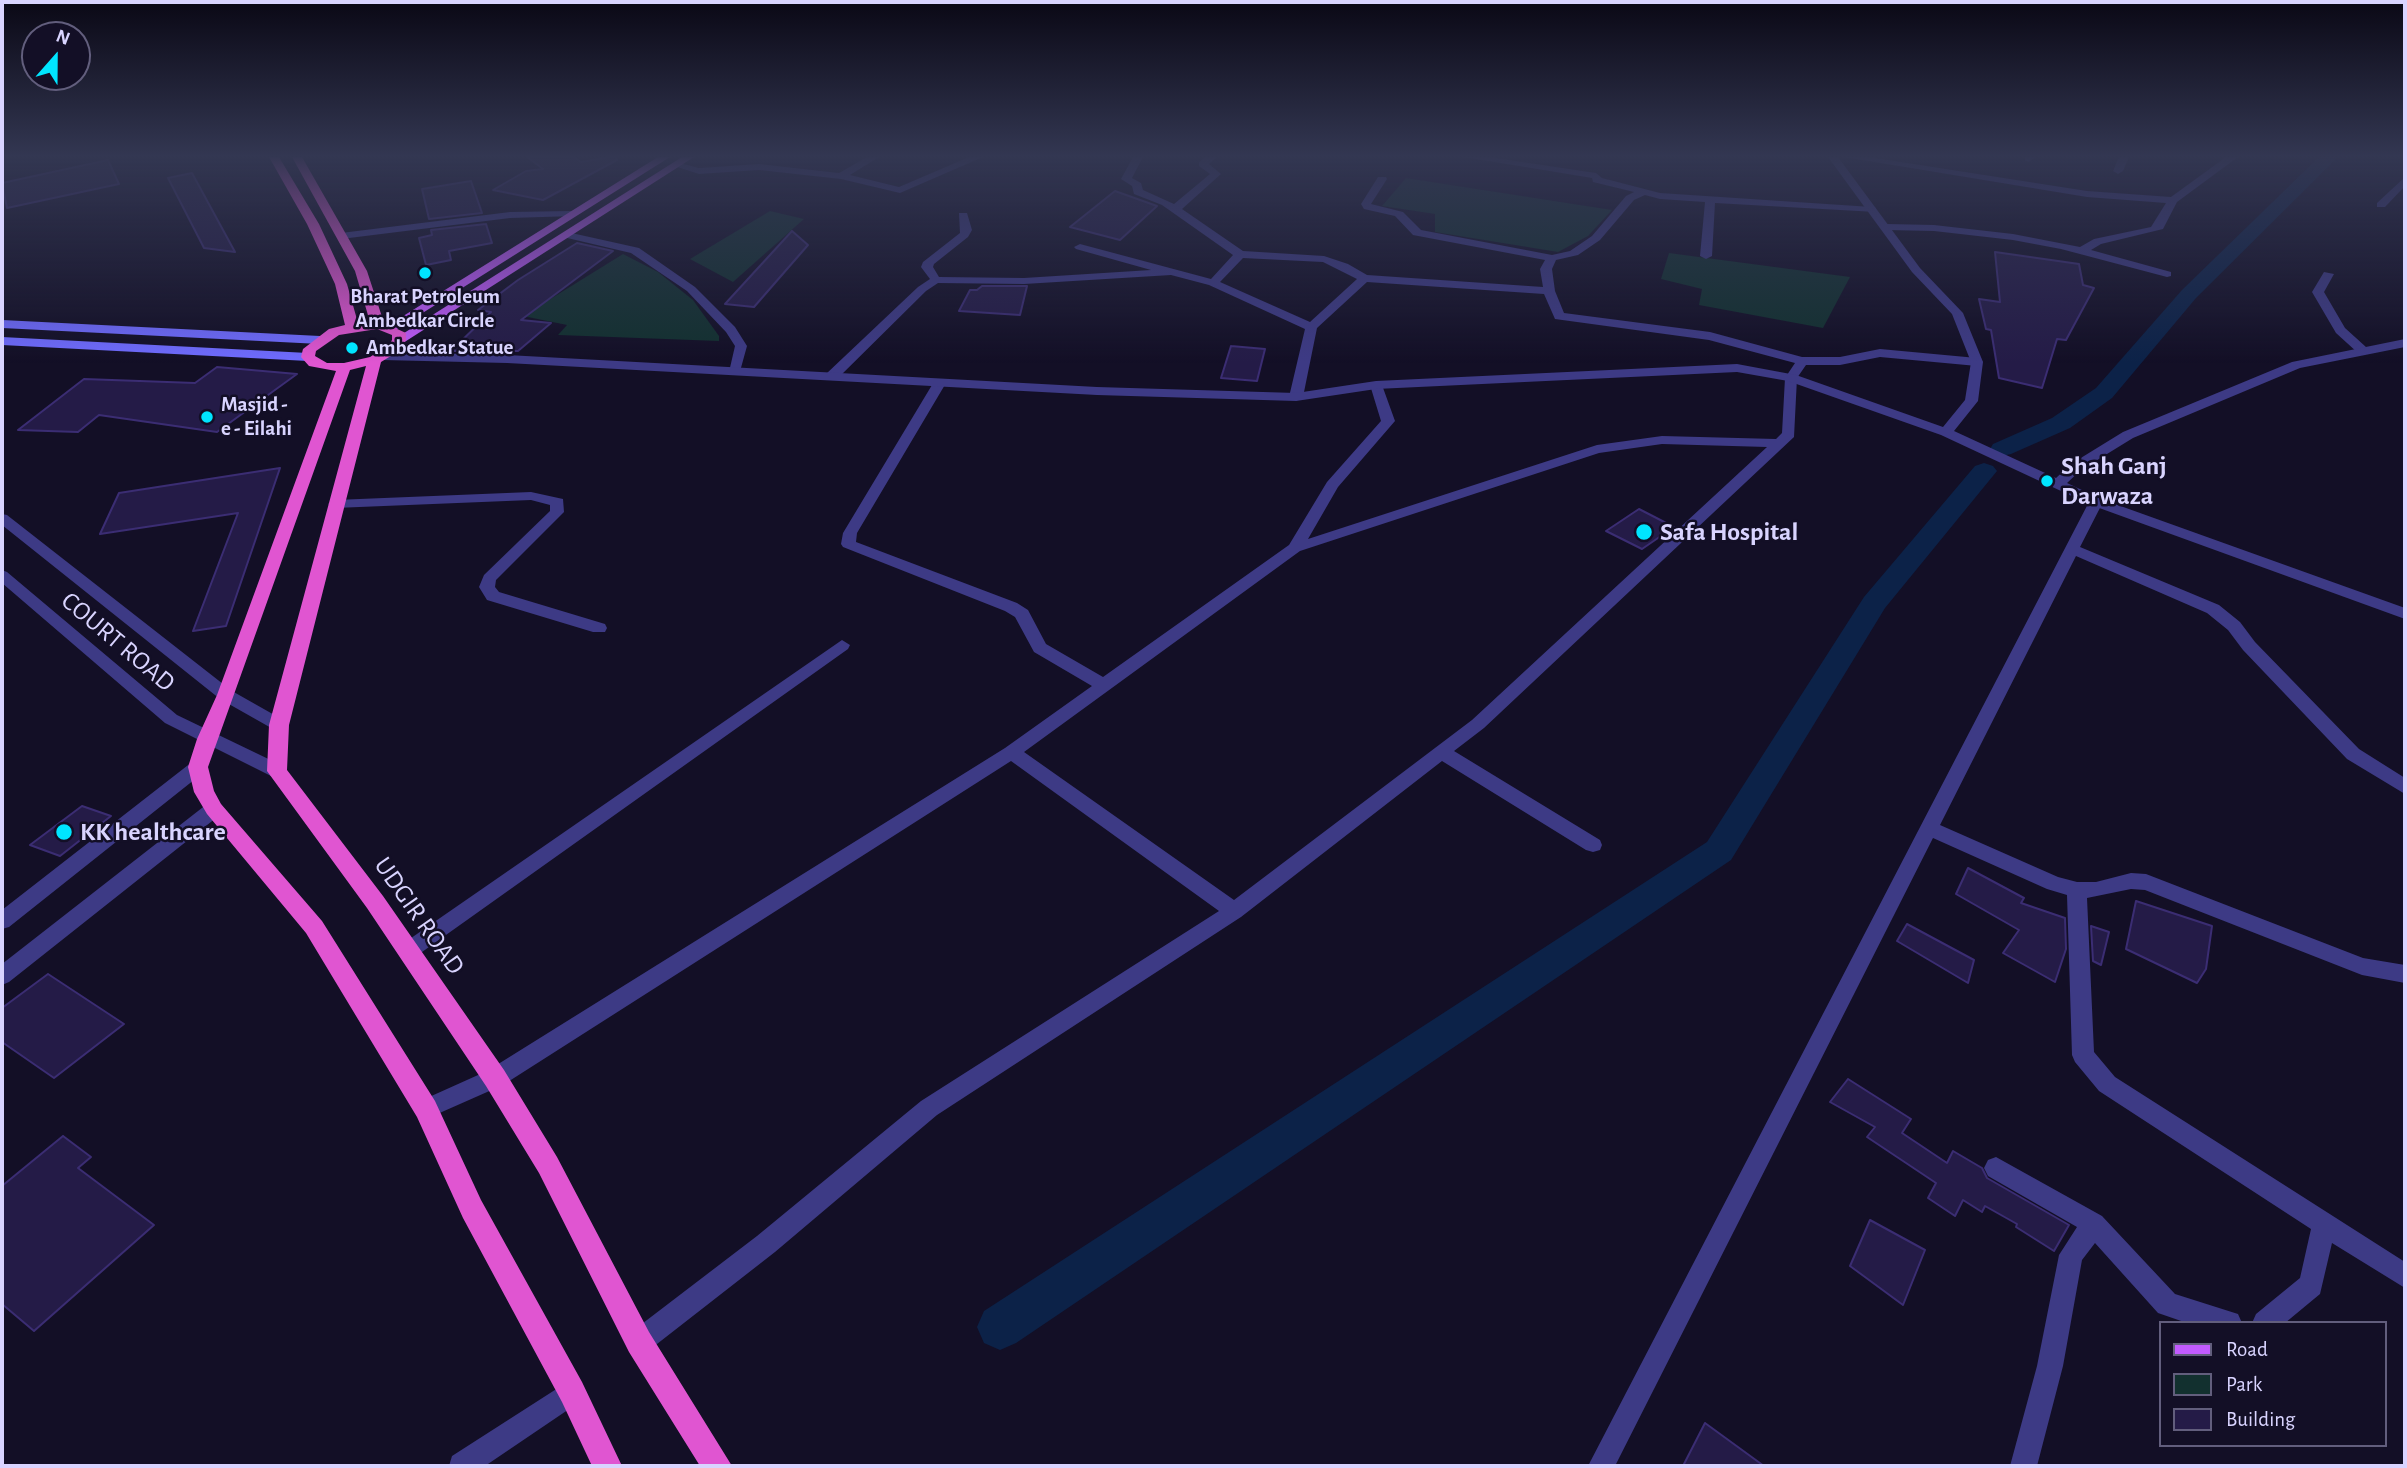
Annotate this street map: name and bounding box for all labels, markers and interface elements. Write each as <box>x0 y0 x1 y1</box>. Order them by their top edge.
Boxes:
north arrow <box>21 21 91 91</box>
text: N <box>53 27 73 49</box>
marker: Bharat Petroleum Ambedkar Circle <box>417 265 433 281</box>
place label: Bharat Petroleum Ambedkar Circle <box>350 284 500 334</box>
place label: Ambedkar Statue <box>366 335 514 361</box>
marker: Ambedkar Statue <box>344 340 360 356</box>
place label: Masjid - e - Eilahi <box>221 392 292 442</box>
marker: Masjid - e - Eilahi <box>199 409 215 425</box>
place label: Shah Ganj Darwaza <box>2061 450 2167 512</box>
marker: Shah Ganj Darwaza <box>2039 473 2055 489</box>
place label: Safa Hospital <box>1660 516 1798 548</box>
marker: Safa Hospital <box>1634 522 1654 542</box>
street label: COURT ROAD <box>55 585 181 699</box>
place label: KK healthcare <box>80 816 226 848</box>
marker: KK healthcare <box>54 822 74 842</box>
street label: UDGIR ROAD <box>367 851 471 981</box>
legend <box>2158 1321 2386 1447</box>
text: Road <box>2226 1339 2268 1360</box>
text: Park <box>2226 1374 2262 1395</box>
text: Building <box>2226 1409 2295 1430</box>

